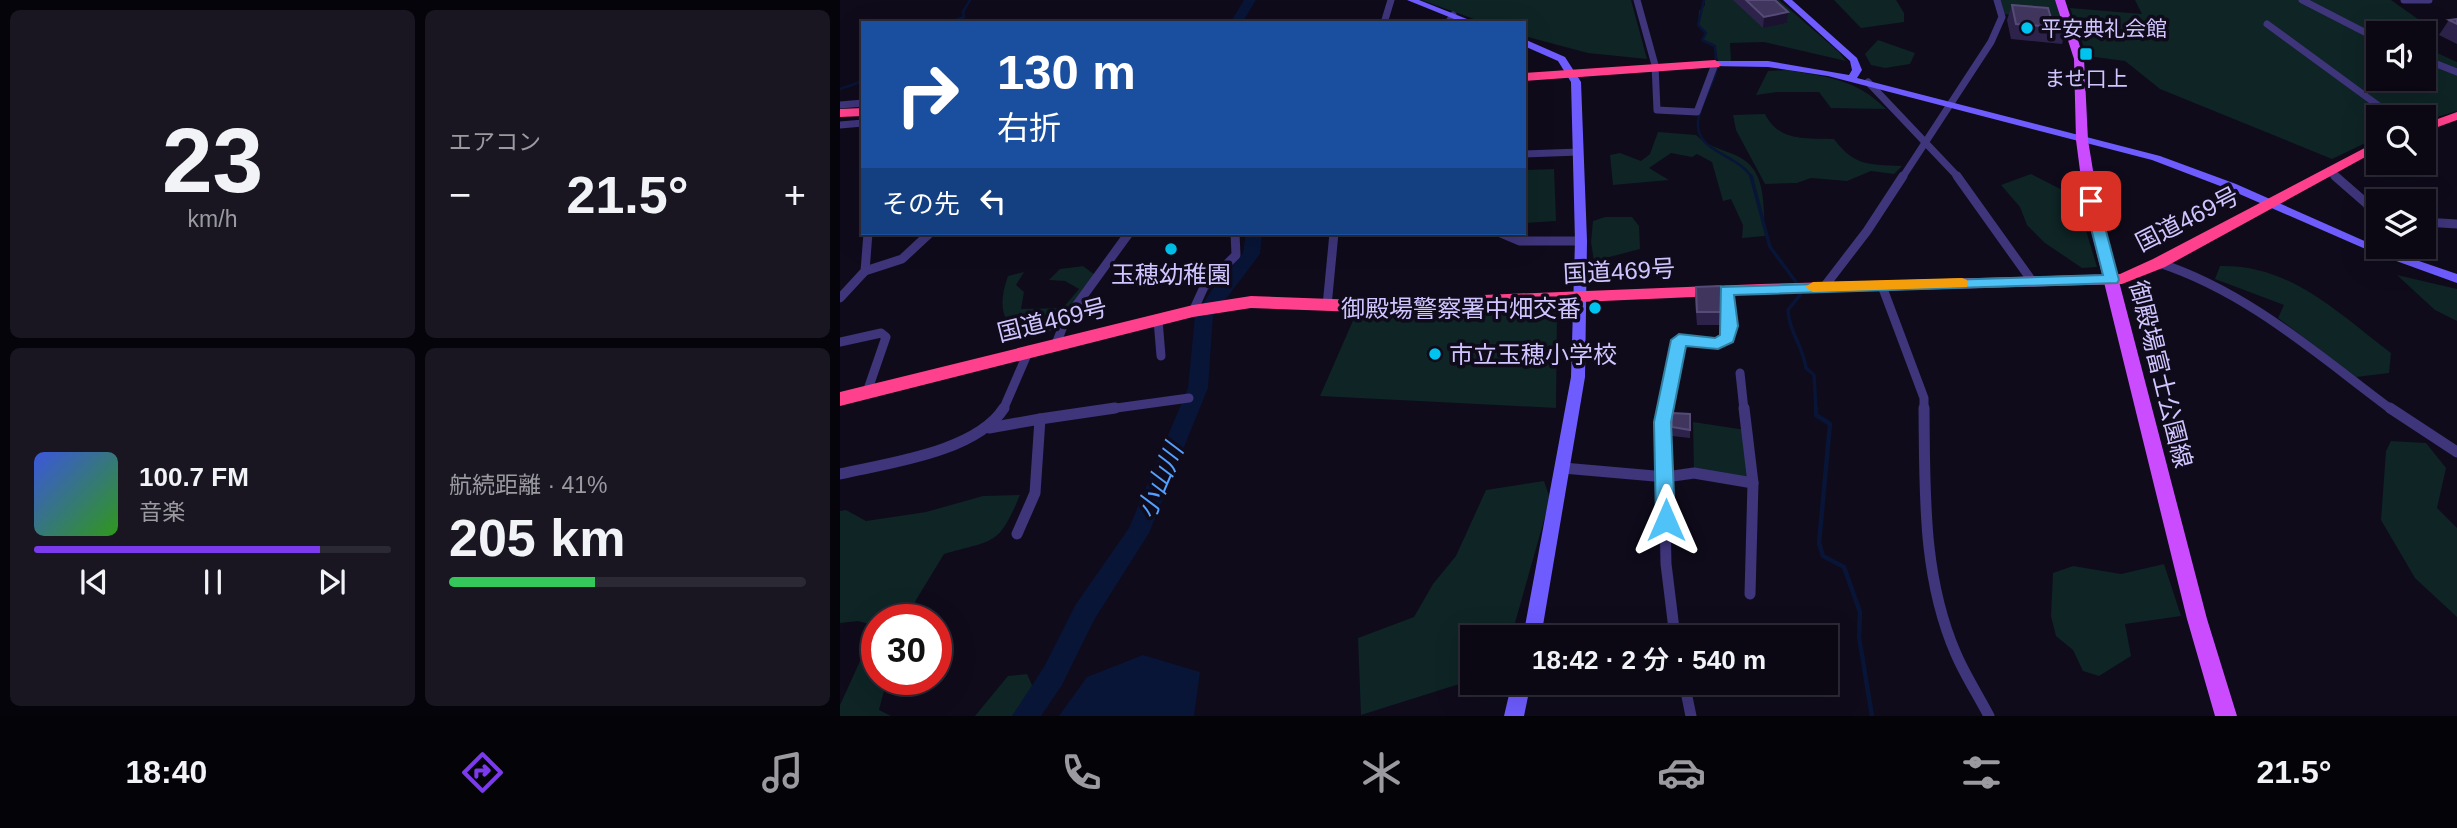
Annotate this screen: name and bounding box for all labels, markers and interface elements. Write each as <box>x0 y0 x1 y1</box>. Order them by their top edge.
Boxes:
place label: 平安典礼会館 <box>2041 17 2167 40</box>
marker: 平安典礼会館 <box>2019 20 2035 36</box>
map controls <box>2366 21 2436 259</box>
button: sound <box>2366 21 2436 91</box>
text: 130 m <box>997 45 1136 99</box>
marker: ませ口上 <box>2078 46 2094 62</box>
icon: right <box>882 49 973 140</box>
place label: ませ口上 <box>2044 67 2128 90</box>
button: search <box>2366 105 2436 175</box>
text: 23 <box>162 110 263 211</box>
text: 右折 <box>997 110 1061 146</box>
text: エアコン <box>449 129 541 155</box>
text: 21.5° <box>566 166 689 224</box>
pin <box>2061 171 2121 231</box>
text: − <box>449 174 471 216</box>
text: + <box>784 174 806 216</box>
icon: left <box>974 182 1012 220</box>
icon: arrive <box>2072 182 2110 220</box>
street label: 国道469号 <box>2131 182 2243 256</box>
text: その先 <box>882 189 960 219</box>
button: layers <box>2366 189 2436 259</box>
text: km/h <box>188 206 237 232</box>
marker: 玉穂幼稚園 <box>1163 241 1179 257</box>
street label: 国道469号 <box>1562 255 1676 287</box>
place label: 玉穂幼稚園 <box>1111 261 1231 288</box>
street label: 御殿場富士公園線 <box>2125 278 2197 470</box>
street label: 国道469号 <box>994 293 1110 347</box>
place label: 御殿場警察署中畑交番 <box>1341 295 1581 322</box>
marker: 御殿場警察署中畑交番 <box>1587 300 1603 316</box>
place label: 市立玉穂小学校 <box>1449 341 1617 368</box>
marker: 市立玉穂小学校 <box>1427 346 1443 362</box>
water label: 小山川 <box>1131 436 1190 523</box>
text: 100.7 FM <box>139 462 249 492</box>
text: 航続距離 · 41% <box>449 472 607 498</box>
position arrow <box>1629 483 1703 557</box>
text: 音楽 <box>139 499 185 525</box>
text: 205 km <box>449 509 625 567</box>
icon: previous <box>75 563 113 601</box>
icon: pause <box>194 563 232 601</box>
icon: next <box>313 563 351 601</box>
speed limit sign: 30 <box>861 604 952 695</box>
text: 18:42 · 2 分 · 540 m <box>1532 645 1766 675</box>
icon: directions <box>458 748 507 797</box>
icon: music <box>758 748 807 797</box>
icon: phone <box>1057 748 1106 797</box>
icon: climate <box>1357 748 1406 797</box>
icon: car <box>1657 748 1706 797</box>
icon: filters <box>1957 748 2006 797</box>
text: 18:40 <box>125 754 207 790</box>
text: 21.5° <box>2256 754 2332 790</box>

